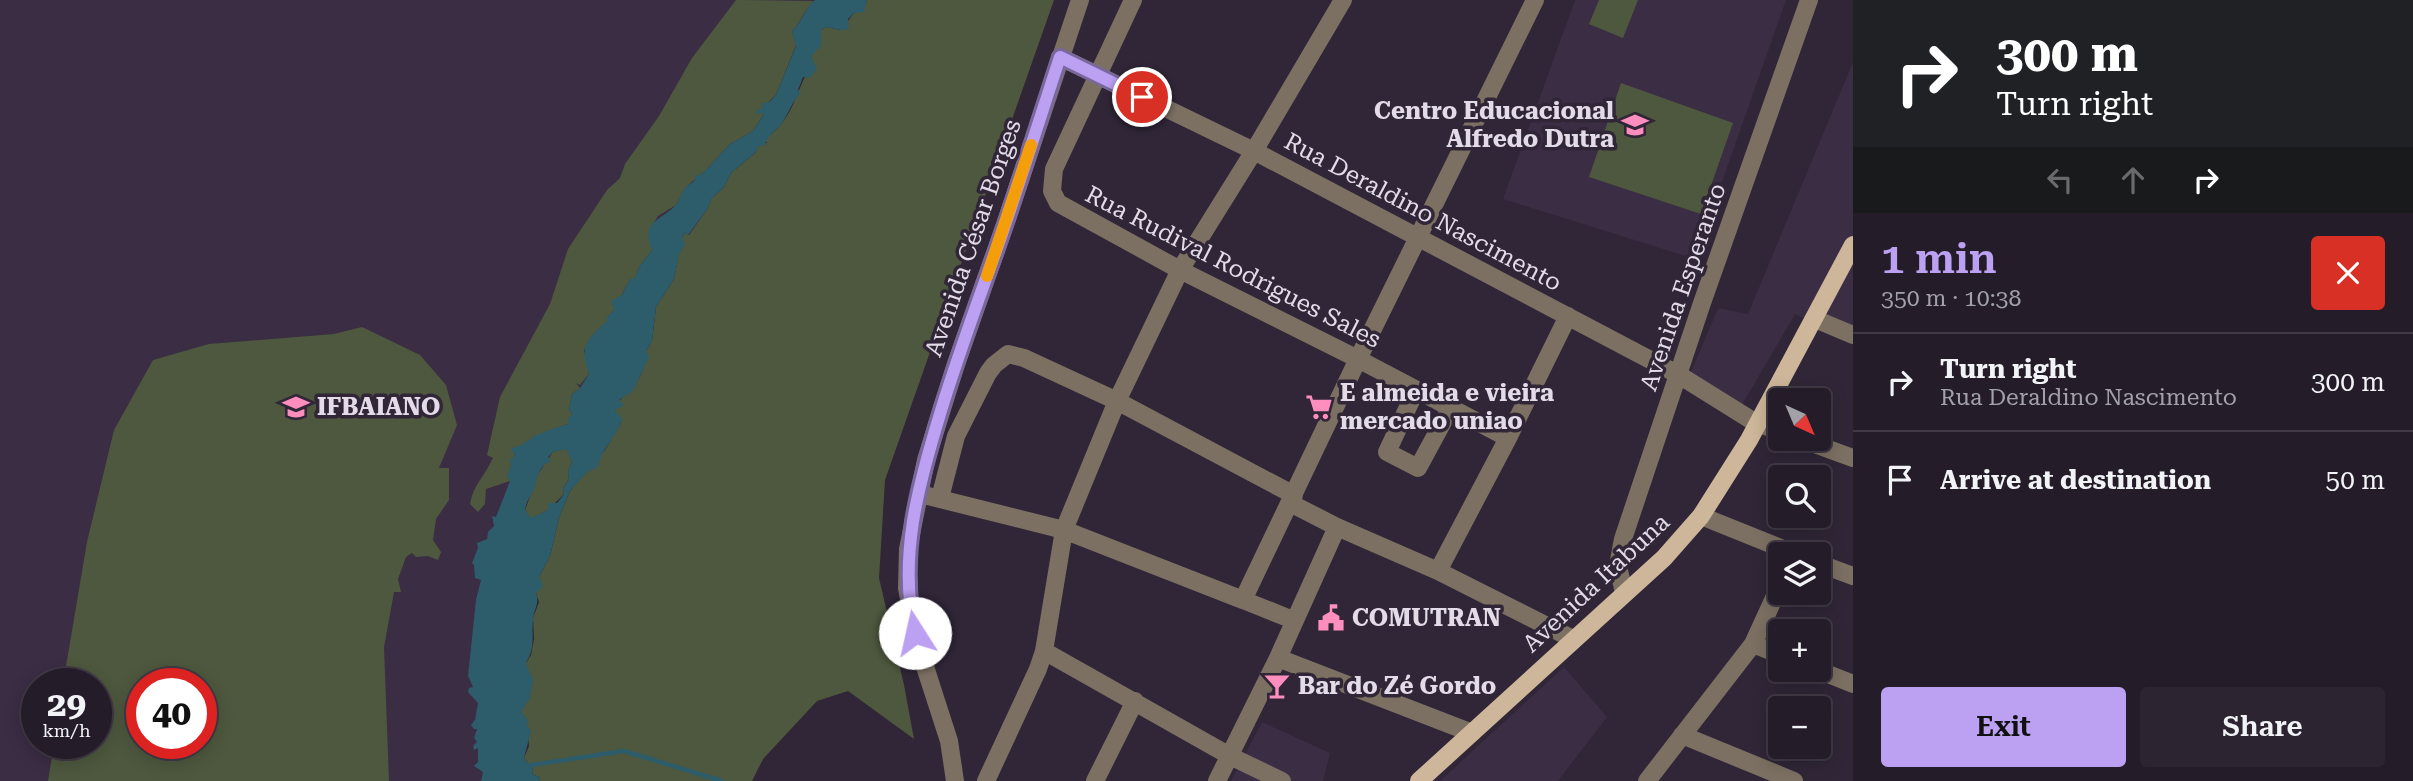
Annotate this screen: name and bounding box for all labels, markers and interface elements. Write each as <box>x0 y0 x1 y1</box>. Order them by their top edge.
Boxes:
text: 300 m <box>1996 26 2138 83</box>
icon: right <box>1881 28 1972 119</box>
pin <box>1112 67 1172 127</box>
icon: arrive <box>1123 78 1161 116</box>
text: Turn right <box>1996 85 2153 123</box>
place label: Centro Educacional Alfredo Dutra <box>1374 97 1614 153</box>
school or university icon: Centro Educacional Alfredo Dutra <box>1620 110 1650 140</box>
street label: Avenida César Borges <box>919 116 1027 360</box>
street label: Rua Deraldino Nascimento <box>1280 127 1566 297</box>
icon: left <box>2041 161 2079 199</box>
icon: ahead <box>2114 161 2152 199</box>
icon: right <box>2187 161 2225 199</box>
street label: Rua Rudival Rodrigues Sales <box>1081 180 1385 354</box>
street label: Avenida Esperanto <box>1634 180 1732 394</box>
text: 1 min <box>1881 234 1997 283</box>
button: close <box>2311 236 2385 310</box>
text: 350 m · 10:38 <box>1881 285 2021 312</box>
text: Turn right <box>1940 354 2076 384</box>
icon: right <box>1881 363 1919 401</box>
text: 300 m <box>2311 367 2385 397</box>
place label: E almeida e vieira mercado uniao <box>1340 379 1554 435</box>
text: Rua Deraldino Nascimento <box>1940 384 2237 411</box>
north arrow <box>1768 388 1830 452</box>
map controls <box>1768 388 1831 759</box>
school or university icon: IFBAIANO <box>281 392 311 422</box>
supermarket icon: E almeida e vieira mercado uniao <box>1304 392 1334 422</box>
place label: IFBAIANO <box>317 393 440 421</box>
icon: arrive <box>1881 461 1919 499</box>
button: search <box>1768 465 1831 528</box>
text: Arrive at destination <box>1940 465 2211 495</box>
text: 50 m <box>2326 465 2385 495</box>
street label: Avenida Itabuna <box>1517 508 1675 658</box>
button: layers <box>1768 542 1831 605</box>
position arrow <box>878 596 952 670</box>
public building icon: COMUTRAN <box>1316 603 1346 633</box>
place label: COMUTRAN <box>1352 604 1501 632</box>
button: + <box>1768 619 1831 682</box>
speed limit sign: 40 <box>126 668 217 759</box>
bar icon: Bar do Zé Gordo <box>1262 671 1292 701</box>
place label: Bar do Zé Gordo <box>1298 672 1496 700</box>
text: 29 <box>47 684 86 725</box>
button: Exit <box>1881 687 2126 767</box>
button: Share <box>2140 687 2385 767</box>
button: − <box>1768 696 1831 759</box>
text: km/h <box>42 720 91 741</box>

